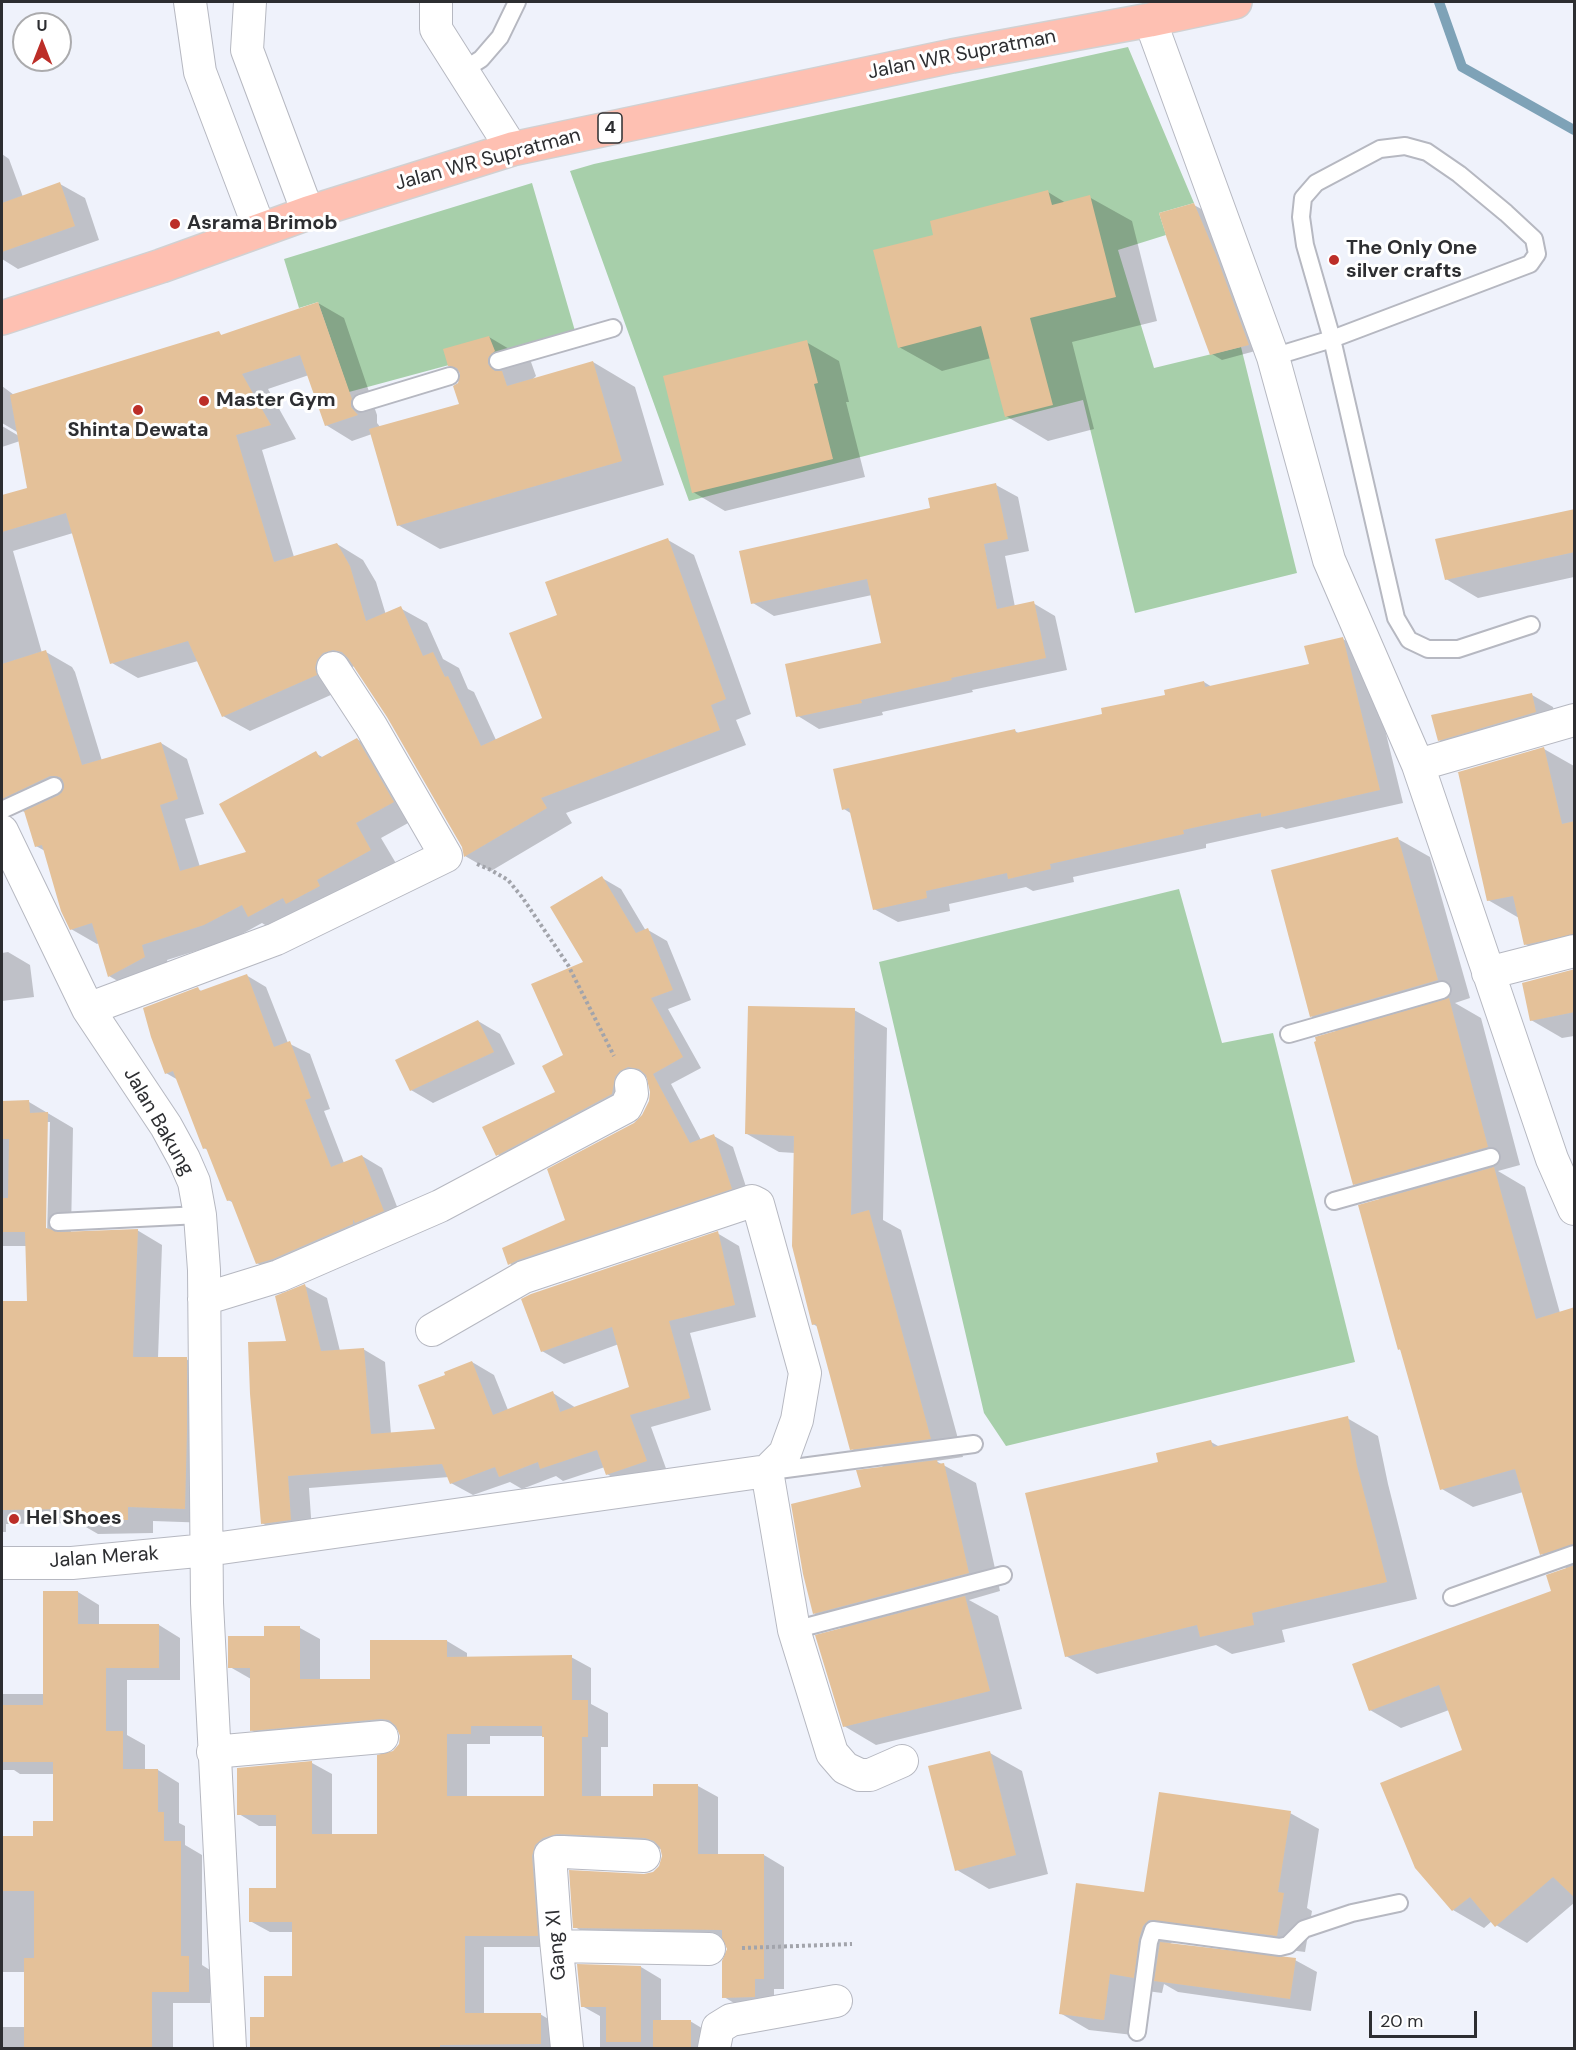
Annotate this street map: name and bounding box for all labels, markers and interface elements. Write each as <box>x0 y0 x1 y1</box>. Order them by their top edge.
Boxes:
north arrow <box>12 12 72 72</box>
text: U <box>37 15 47 36</box>
street label: Jalan WR Supratman <box>866 25 1058 85</box>
road number: 4 <box>598 113 622 143</box>
street label: Jalan WR Supratman <box>393 124 583 196</box>
place label: Asrama Brimob <box>187 212 337 236</box>
marker: Asrama Brimob <box>168 217 182 231</box>
place label: The Only One silver crafts <box>1346 237 1477 284</box>
marker: The Only One silver crafts <box>1327 253 1341 267</box>
place label: Master Gym <box>216 389 336 413</box>
marker: Master Gym <box>197 394 211 408</box>
marker: Shinta Dewata <box>131 403 145 417</box>
place label: Shinta Dewata <box>68 419 208 443</box>
street label: Jalan Bakung <box>118 1064 198 1180</box>
place label: Hel Shoes <box>26 1507 122 1531</box>
marker: Hel Shoes <box>7 1512 21 1526</box>
street label: Jalan Merak <box>49 1542 159 1574</box>
street label: Gang XI <box>542 1909 572 1981</box>
scale bar <box>1372 1999 1480 2037</box>
text: 20 m <box>1380 2009 1423 2033</box>

